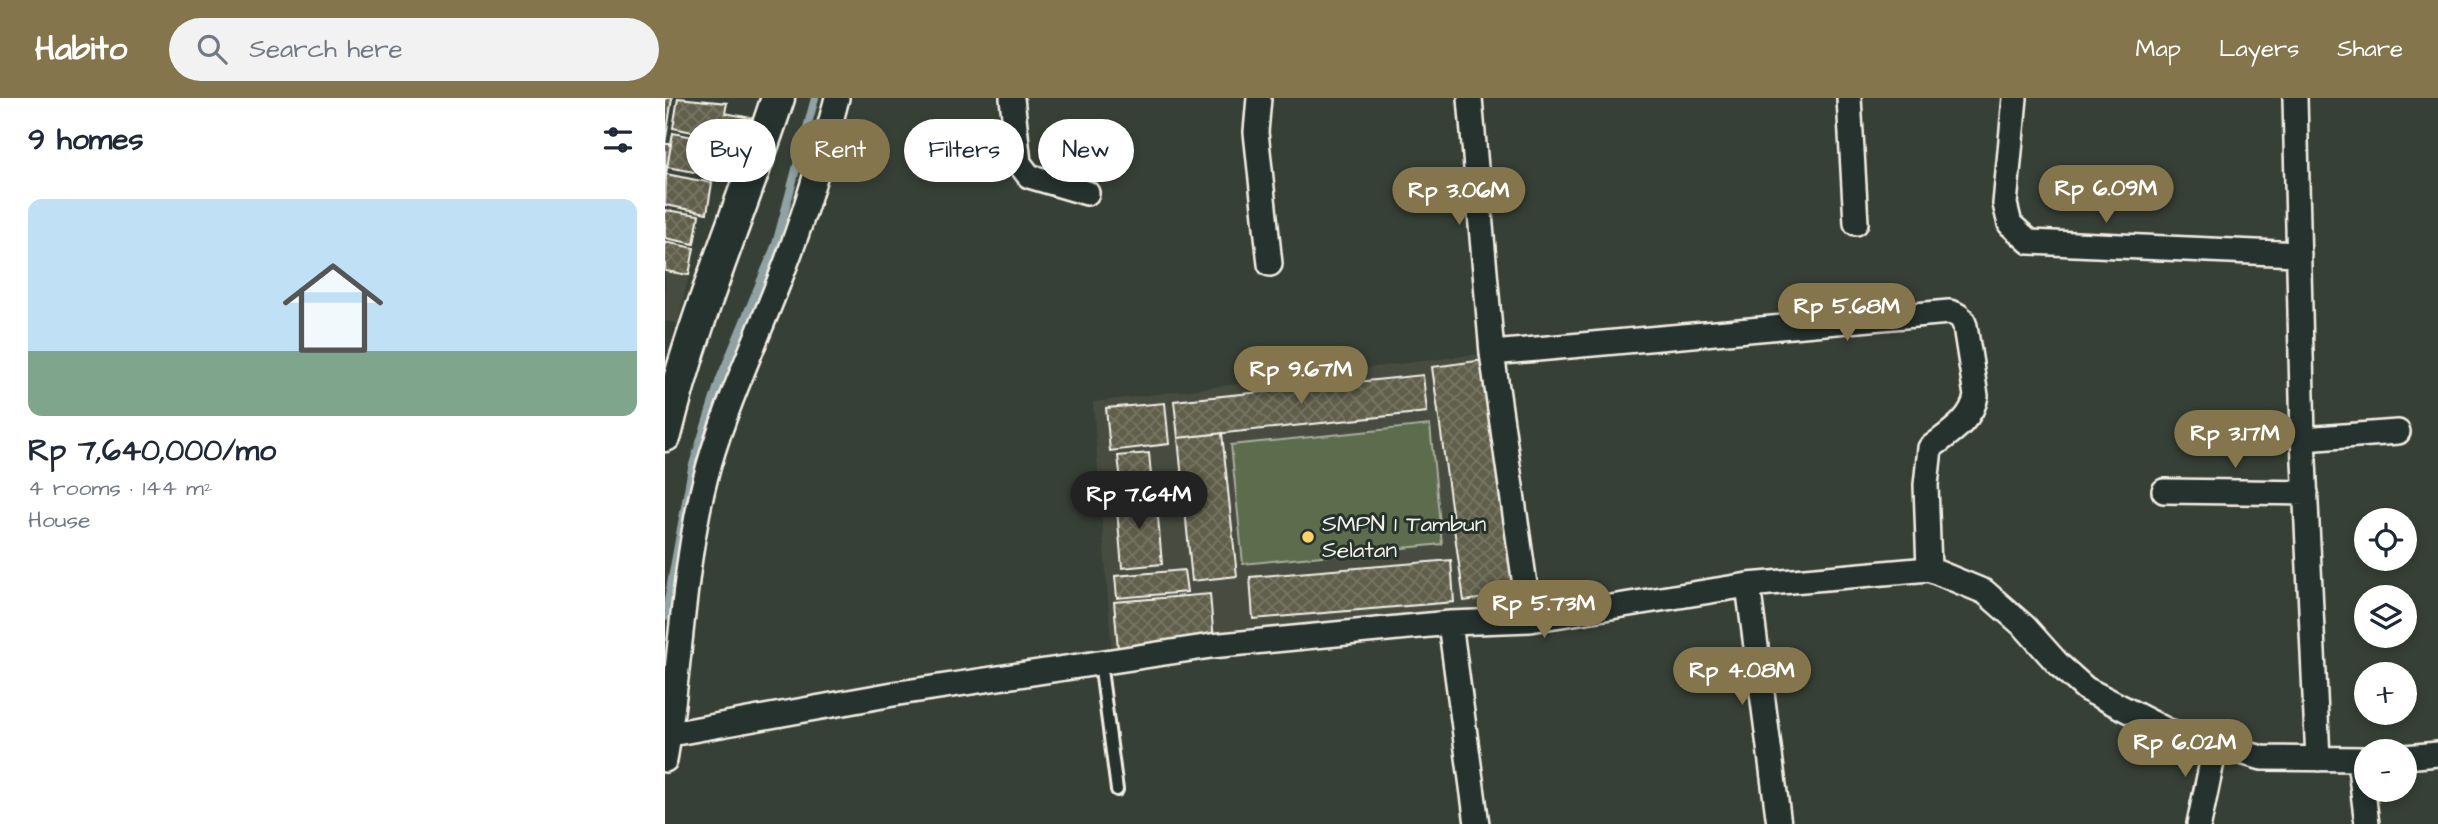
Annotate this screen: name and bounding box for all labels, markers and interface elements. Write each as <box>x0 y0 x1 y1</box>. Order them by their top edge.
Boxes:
search box <box>169 18 659 81</box>
text: Habito <box>35 26 127 72</box>
icon: search <box>193 30 231 68</box>
text: Search here <box>249 31 403 67</box>
text: Map <box>2136 32 2181 66</box>
text: Layers <box>2219 32 2299 66</box>
text: Share <box>2337 32 2403 66</box>
text: 9 homes <box>28 119 143 161</box>
chip: Buy <box>686 119 776 182</box>
chip: Rent <box>790 119 890 182</box>
chip: Filters <box>904 119 1024 182</box>
chip: New <box>1038 119 1134 182</box>
icon: filters <box>599 121 637 159</box>
pin: Rp 6.09M <box>2034 166 2178 225</box>
pin: Rp 3.06M <box>1387 167 1531 227</box>
text: Rp 6.09M <box>2055 172 2157 204</box>
text: Rp 3.06M <box>1408 174 1510 206</box>
icon: home <box>270 245 396 371</box>
pin: Rp 5.68M <box>1775 284 1919 343</box>
text: Rp 5.68M <box>1794 290 1900 322</box>
pin: Rp 9.67M <box>1229 346 1373 406</box>
text: Rp 9.67M <box>1250 353 1352 385</box>
pin: Rp 3.17M <box>2163 410 2307 470</box>
text: Rp 3.17M <box>2190 417 2280 449</box>
text: Rp 7,640,000/mo <box>28 430 276 472</box>
text: 4 rooms · 144 m² <box>28 472 213 504</box>
pin: Rp 7.64M <box>1067 472 1211 531</box>
text: Rp 7.64M <box>1087 478 1191 510</box>
text: House <box>28 504 91 536</box>
place label: SMPN 1 Tambun Selatan <box>1322 508 1486 566</box>
map controls <box>2354 508 2417 802</box>
button: locate <box>2354 508 2417 571</box>
marker: SMPN 1 Tambun Selatan <box>1300 529 1316 545</box>
pin: Rp 5.73M <box>1472 580 1616 640</box>
button: layers <box>2354 585 2417 648</box>
text: Rp 5.73M <box>1493 587 1595 619</box>
pin: Rp 4.08M <box>1670 648 1814 707</box>
text: Rp 4.08M <box>1689 654 1795 686</box>
button: + <box>2354 662 2417 725</box>
pin: Rp 6.02M <box>2113 720 2257 779</box>
text: Rp 6.02M <box>2134 726 2236 758</box>
button: − <box>2354 739 2417 802</box>

